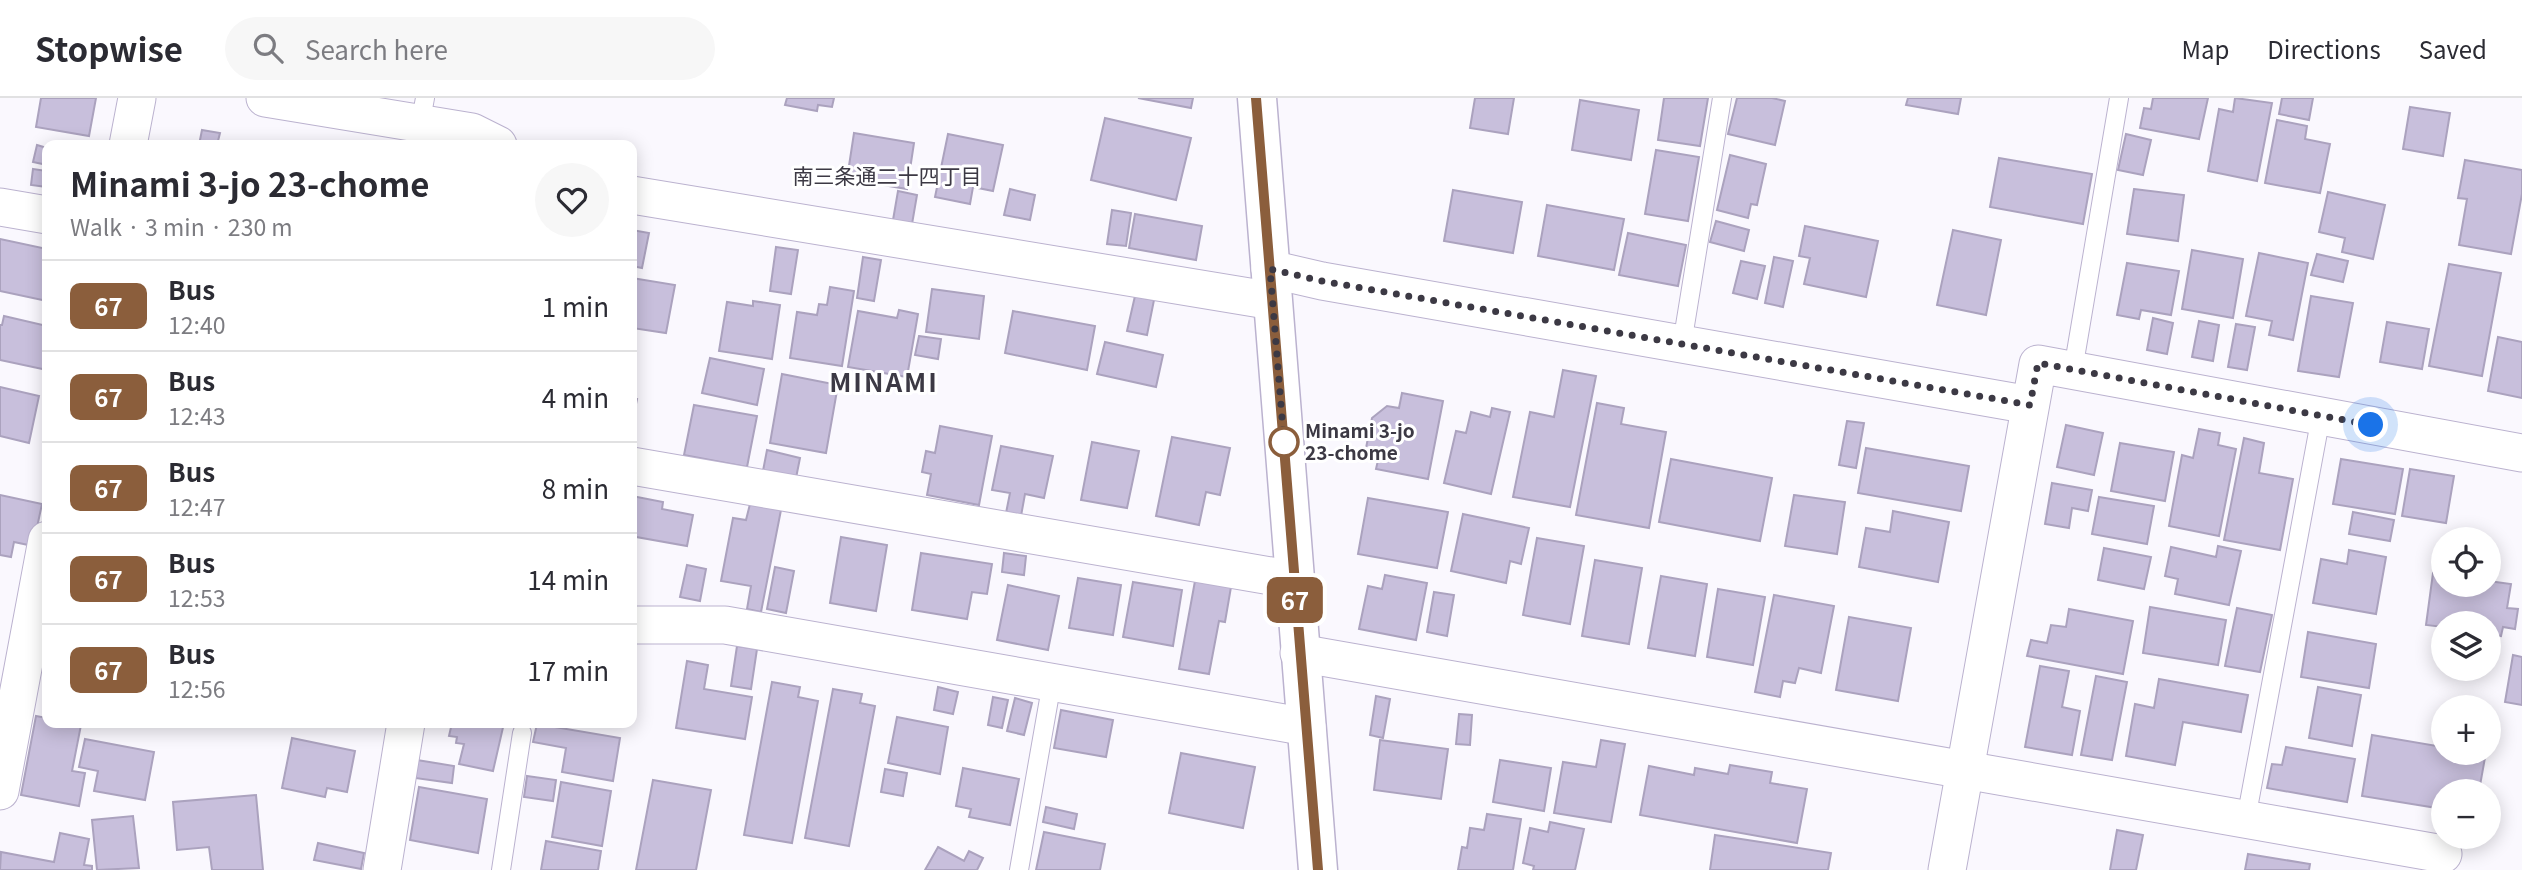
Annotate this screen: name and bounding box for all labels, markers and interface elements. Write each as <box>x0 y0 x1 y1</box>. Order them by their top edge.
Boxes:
search box <box>225 17 715 80</box>
text: Stopwise <box>35 24 183 72</box>
icon: search <box>249 29 287 67</box>
text: Search here <box>305 30 448 67</box>
text: Map <box>2181 31 2229 66</box>
text: Directions <box>2267 31 2381 66</box>
text: Saved <box>2419 31 2487 66</box>
text: Minami 3-jo 23-chome <box>70 159 429 207</box>
district label: 南三条通二十四丁目 <box>793 160 982 190</box>
button: heart <box>535 163 609 237</box>
text: Walk · 3 min · 230 m <box>70 209 293 243</box>
text: Bus <box>168 270 215 307</box>
text: 1 min <box>542 287 609 324</box>
text: 67 <box>94 288 123 323</box>
text: 12:40 <box>168 307 225 341</box>
text: Bus <box>168 361 215 398</box>
district label: MINAMI <box>829 362 939 399</box>
text: 4 min <box>542 378 609 415</box>
text: 67 <box>94 379 123 414</box>
text: 12:43 <box>168 398 225 432</box>
your location <box>2353 407 2388 442</box>
place label: Minami 3-jo 23-chome <box>1305 416 1415 465</box>
marker: Minami 3-jo 23-chome <box>1269 427 1299 457</box>
text: Bus <box>168 452 215 489</box>
text: 8 min <box>542 469 609 506</box>
text: 67 <box>94 470 123 505</box>
text: 12:47 <box>168 489 225 523</box>
map controls <box>2431 527 2501 849</box>
button: locate <box>2431 527 2501 597</box>
text: Bus <box>168 543 215 580</box>
text: 14 min <box>527 560 609 597</box>
text: 67 <box>94 561 123 596</box>
line badge: 67 <box>1264 577 1326 623</box>
text: 12:53 <box>168 580 225 614</box>
text: 67 <box>1281 582 1309 617</box>
button: layers <box>2431 611 2501 681</box>
text: Bus <box>168 634 215 671</box>
text: 17 min <box>527 651 609 688</box>
text: 67 <box>94 652 123 687</box>
text: 12:56 <box>168 671 225 705</box>
button: + <box>2431 695 2501 765</box>
button: − <box>2431 779 2501 849</box>

